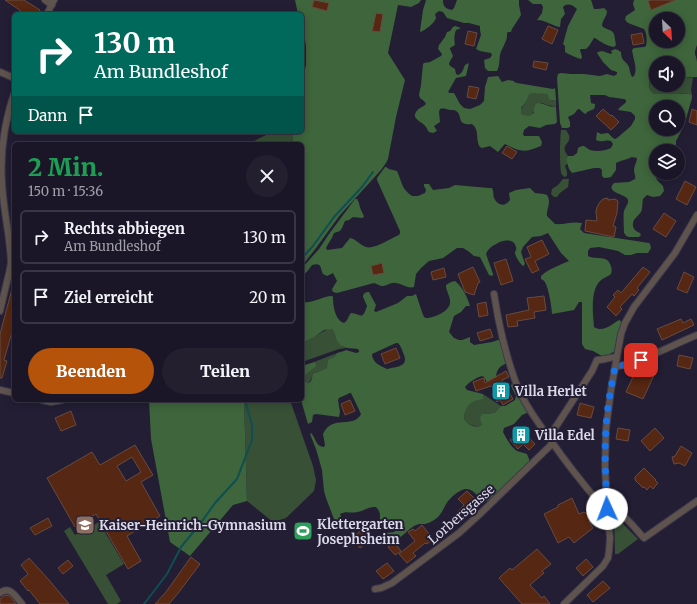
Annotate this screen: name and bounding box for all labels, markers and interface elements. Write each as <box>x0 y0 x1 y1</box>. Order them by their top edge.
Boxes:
north arrow <box>649 12 685 48</box>
map controls <box>649 12 685 180</box>
text: 130 m <box>94 25 176 61</box>
icon: right <box>28 28 80 80</box>
button: sound <box>649 56 685 92</box>
text: Am Bundleshof <box>94 60 228 83</box>
button: search <box>649 100 685 136</box>
icon: arrive <box>75 104 97 126</box>
text: Dann <box>28 106 67 125</box>
button: layers <box>649 144 685 180</box>
text: 2 Min. <box>28 152 104 183</box>
button: close <box>246 155 288 197</box>
text: 150 m · 15:36 <box>28 183 103 200</box>
text: Rechts abbiegen <box>64 219 185 238</box>
icon: right <box>30 226 52 248</box>
text: 130 m <box>243 228 286 247</box>
text: Am Bundleshof <box>64 238 161 255</box>
icon: arrive <box>30 286 52 308</box>
text: Ziel erreicht <box>64 288 154 307</box>
text: 20 m <box>249 288 286 307</box>
pin <box>624 343 658 377</box>
button: Beenden <box>28 348 154 394</box>
button: Teilen <box>162 348 288 394</box>
icon: arrive <box>630 349 652 371</box>
building icon: Villa Herlet <box>490 380 512 402</box>
place label: Villa Herlet <box>514 383 588 400</box>
building icon: Villa Edel <box>510 424 532 446</box>
place label: Villa Edel <box>534 427 595 444</box>
street label: Lorbersgasse <box>425 481 498 548</box>
position arrow <box>586 488 628 530</box>
school or university icon: Kaiser-Heinrich-Gymnasium <box>74 514 96 536</box>
place label: Klettergarten Josephsheim <box>316 516 404 548</box>
place label: Kaiser-Heinrich-Gymnasium <box>99 517 286 534</box>
sports icon: Klettergarten Josephsheim <box>292 520 314 542</box>

